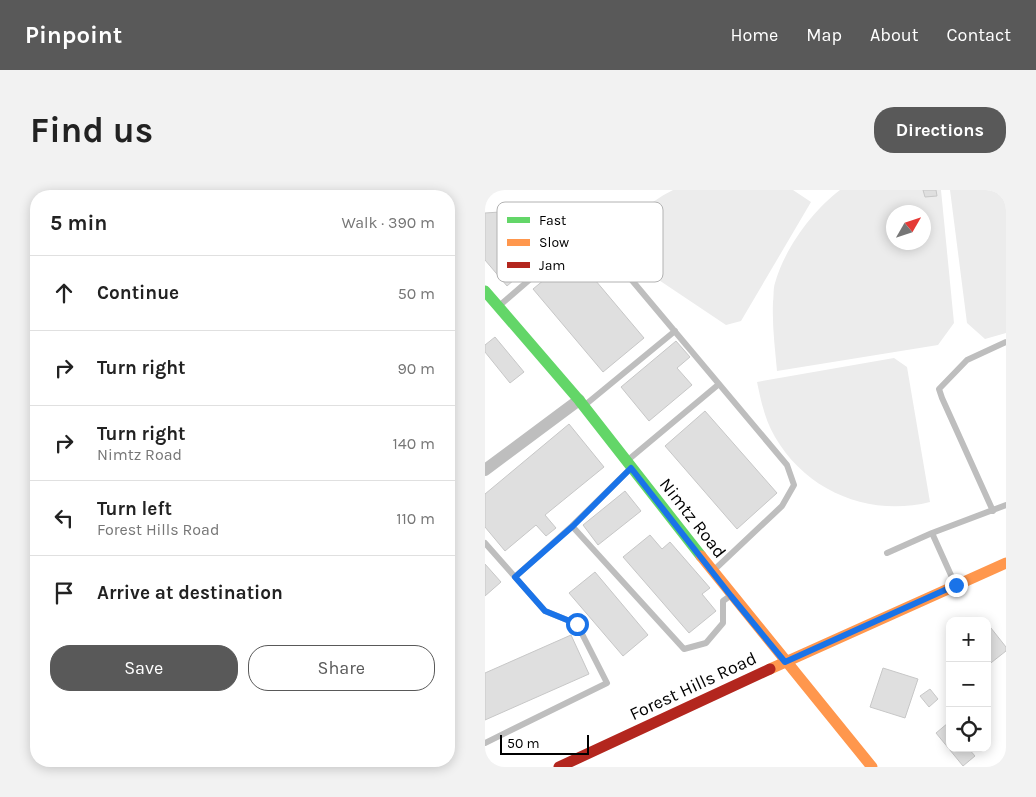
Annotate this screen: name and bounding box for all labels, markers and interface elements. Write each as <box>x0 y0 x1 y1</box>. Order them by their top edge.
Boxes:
text: Pinpoint <box>25 21 122 49</box>
text: Home <box>730 24 778 46</box>
text: Map <box>806 24 842 46</box>
text: About <box>870 24 919 46</box>
text: Contact <box>947 24 1011 46</box>
button: Directions <box>874 107 1006 153</box>
text: Find us <box>30 110 153 151</box>
legend <box>497 202 663 282</box>
north arrow <box>886 205 931 250</box>
text: 5 min <box>50 211 107 235</box>
text: Fast <box>539 212 566 229</box>
text: Walk · 390 m <box>341 213 435 232</box>
text: Slow <box>539 234 569 251</box>
text: Jam <box>539 257 565 274</box>
icon: ahead <box>50 279 78 307</box>
text: Continue <box>97 282 179 304</box>
text: 50 m <box>398 284 435 303</box>
icon: right <box>50 354 78 382</box>
text: Turn right <box>97 357 186 379</box>
text: 90 m <box>397 359 435 378</box>
text: Turn right <box>97 423 186 445</box>
icon: right <box>50 429 78 457</box>
text: 140 m <box>393 434 435 453</box>
text: Nimtz Road <box>97 445 182 464</box>
street label: Nimtz Road <box>655 474 731 562</box>
text: Turn left <box>97 498 172 520</box>
icon: left <box>50 504 78 532</box>
text: 110 m <box>396 509 435 528</box>
text: Forest Hills Road <box>97 520 219 539</box>
route end <box>945 574 968 597</box>
icon: arrive <box>50 579 78 607</box>
text: Arrive at destination <box>97 582 283 604</box>
route start <box>566 613 589 636</box>
map controls <box>946 617 991 752</box>
button: + <box>946 617 991 662</box>
button: Save <box>50 645 238 691</box>
button: Share <box>248 645 435 691</box>
street label: Forest Hills Road <box>626 647 760 725</box>
button: − <box>946 662 991 707</box>
button: locate <box>946 707 991 752</box>
scale bar <box>500 732 589 755</box>
text: 50 m <box>507 735 540 752</box>

